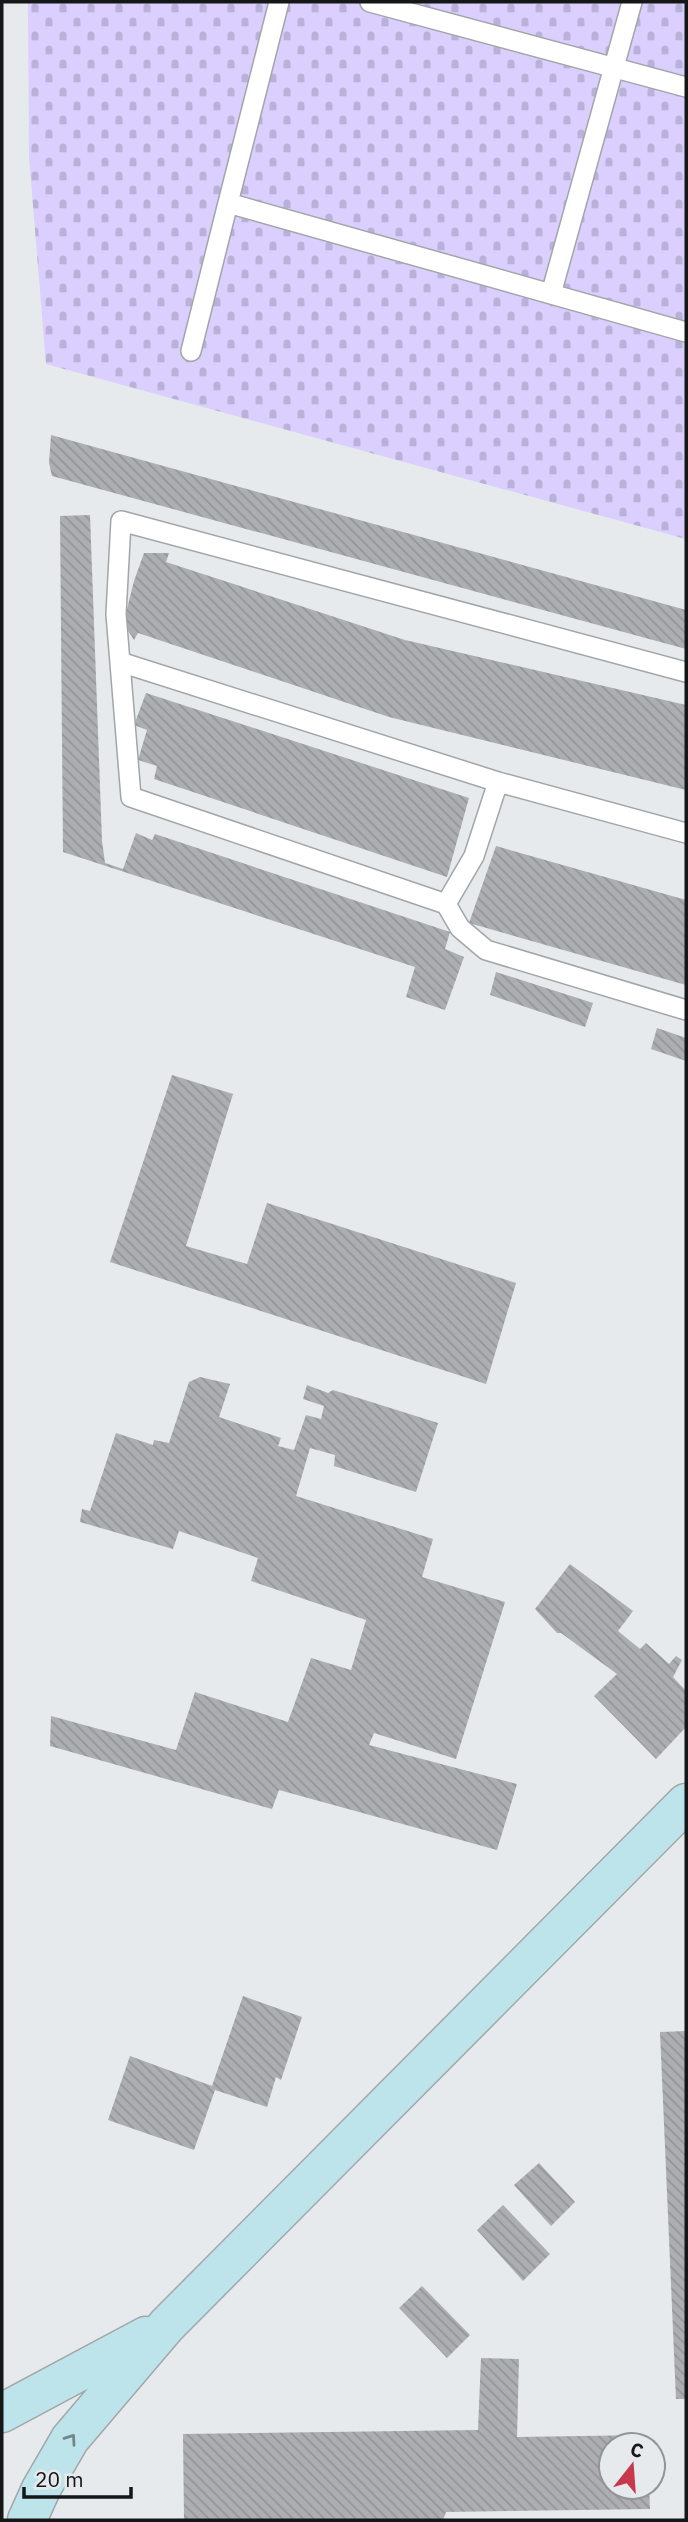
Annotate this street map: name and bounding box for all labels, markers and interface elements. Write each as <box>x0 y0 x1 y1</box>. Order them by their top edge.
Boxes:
north arrow <box>597 2431 667 2501</box>
one-way arrow <box>63 2434 75 2447</box>
text: С <box>628 2436 646 2463</box>
scale bar <box>24 2456 131 2500</box>
text: 20 m <box>35 2465 84 2493</box>

